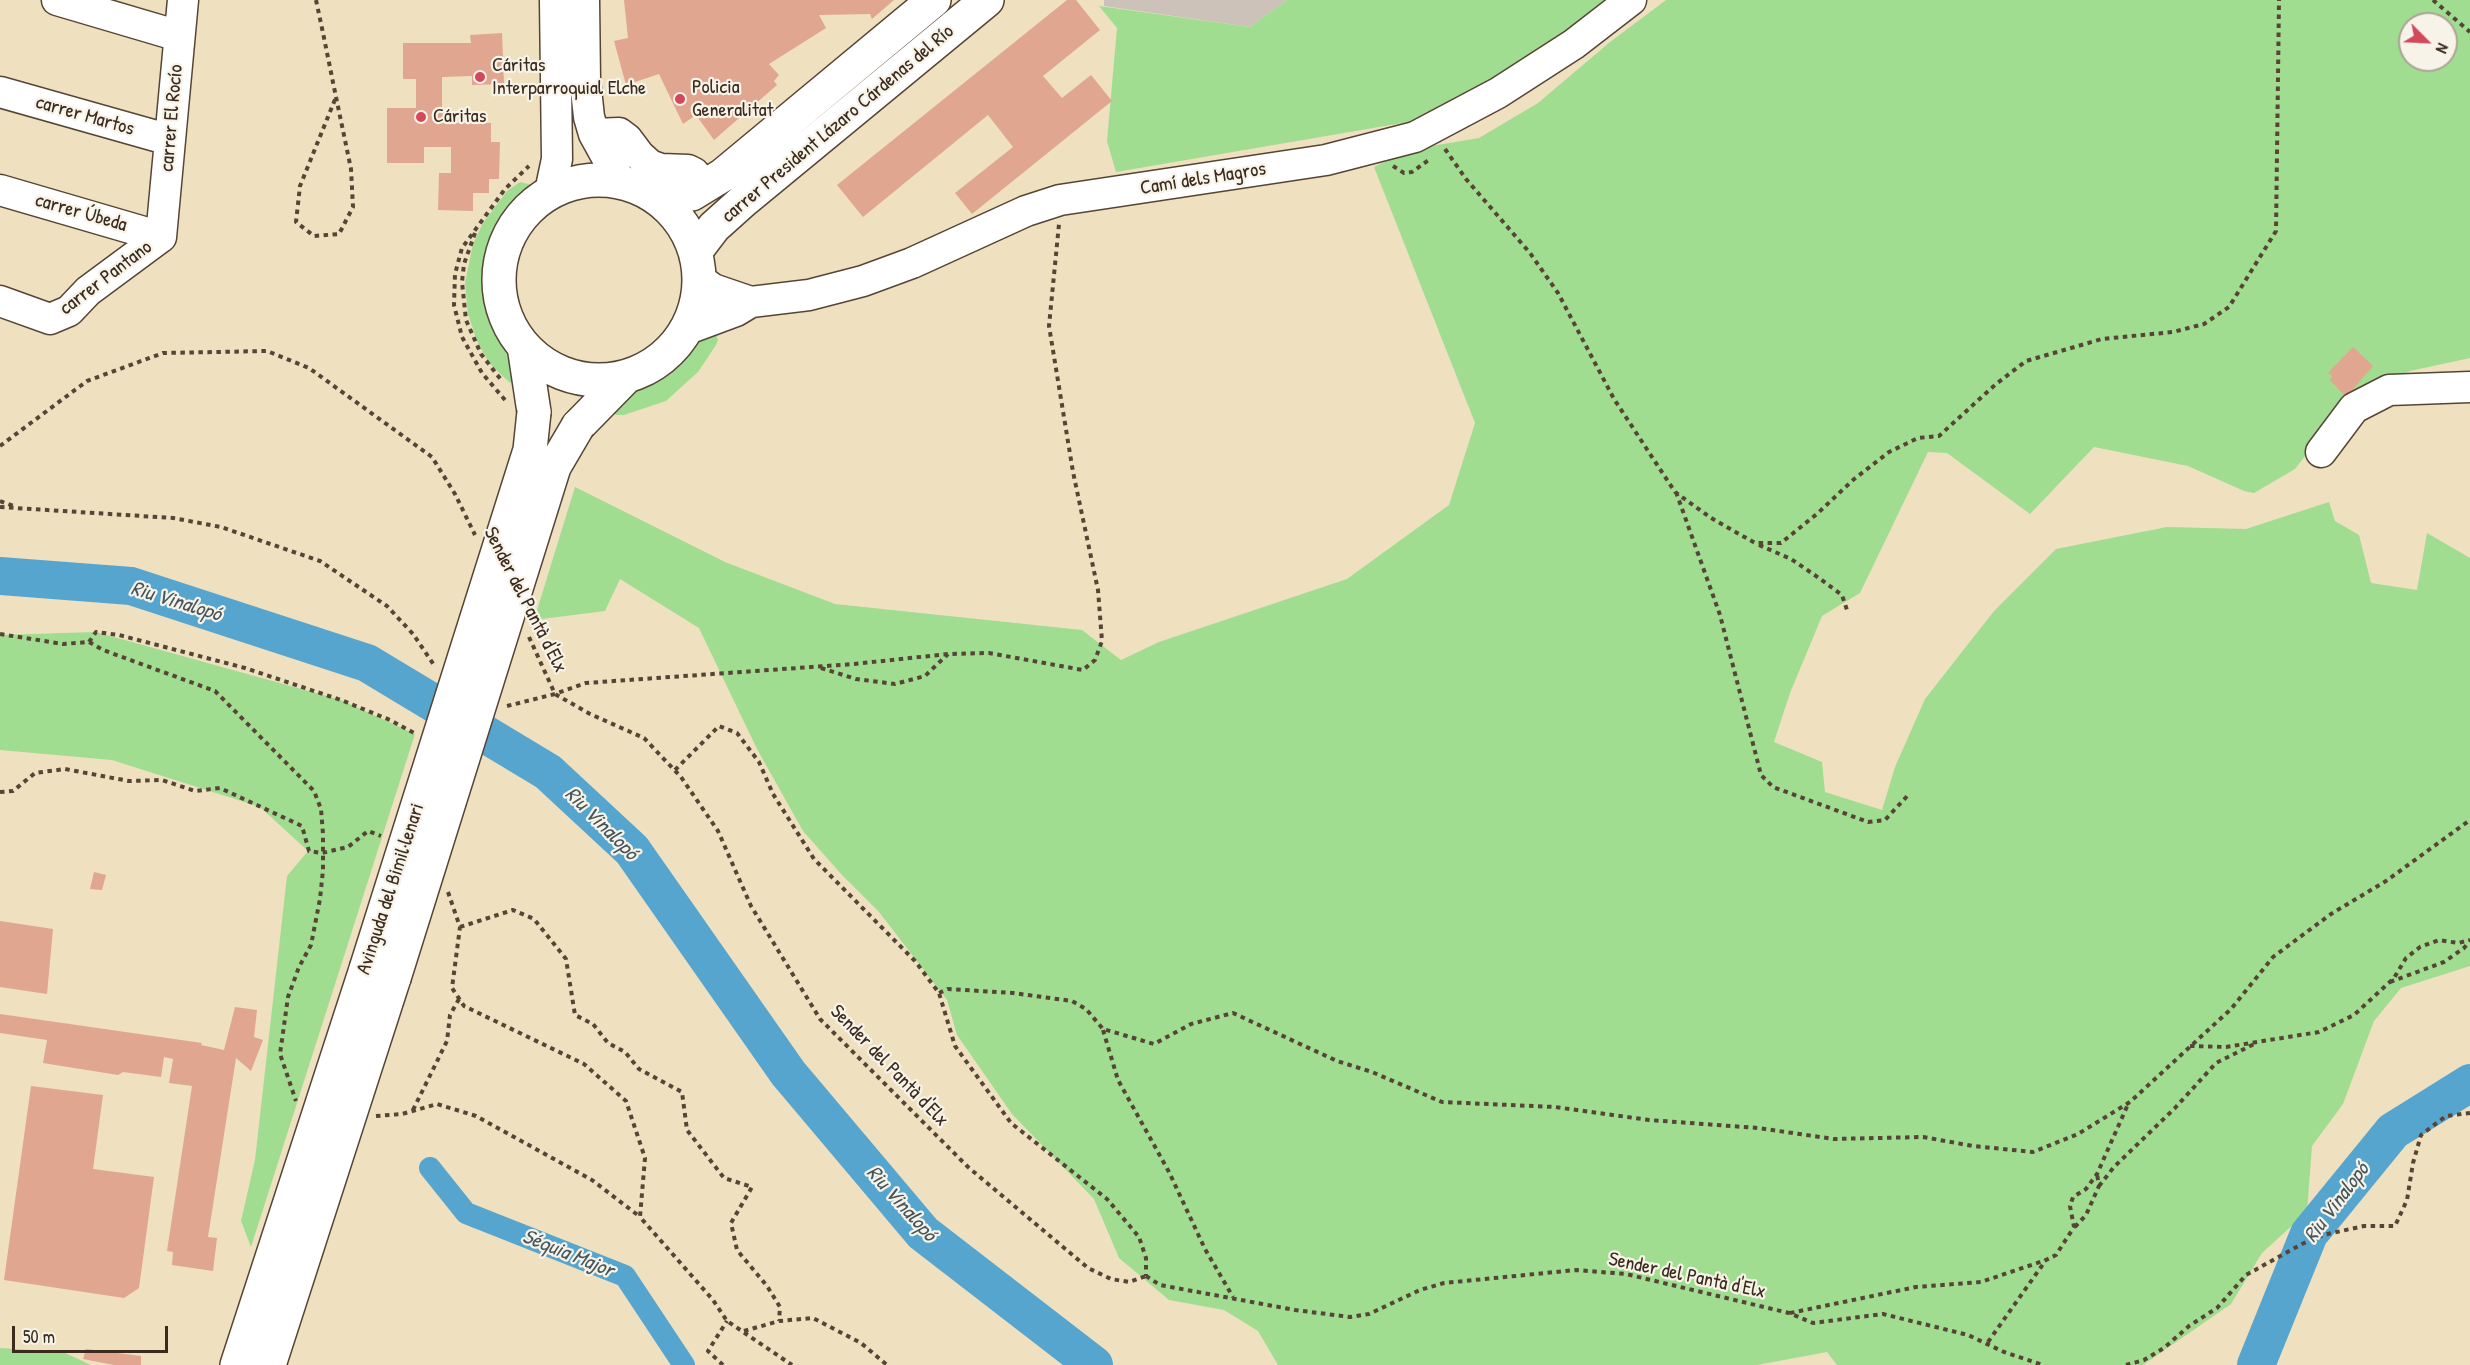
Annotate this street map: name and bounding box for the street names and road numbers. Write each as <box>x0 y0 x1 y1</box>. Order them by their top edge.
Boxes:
street label: carrer President Lázaro Cárdenas del Río <box>717 20 959 228</box>
street label: carrer El Rocío <box>155 63 189 173</box>
street label: carrer Martos <box>33 90 137 142</box>
street label: Camí dels Magros <box>1138 157 1268 201</box>
street label: carrer Úbeda <box>32 188 130 238</box>
street label: carrer Pantano <box>55 235 157 321</box>
street label: Sender del Pantà d'Elx <box>478 523 572 677</box>
street label: Avinguda del Bimil·lenari <box>352 800 430 978</box>
street label: Sender del Pantà d'Elx <box>825 1000 953 1132</box>
street label: Sender del Pantà d'Elx <box>1606 1248 1768 1304</box>

